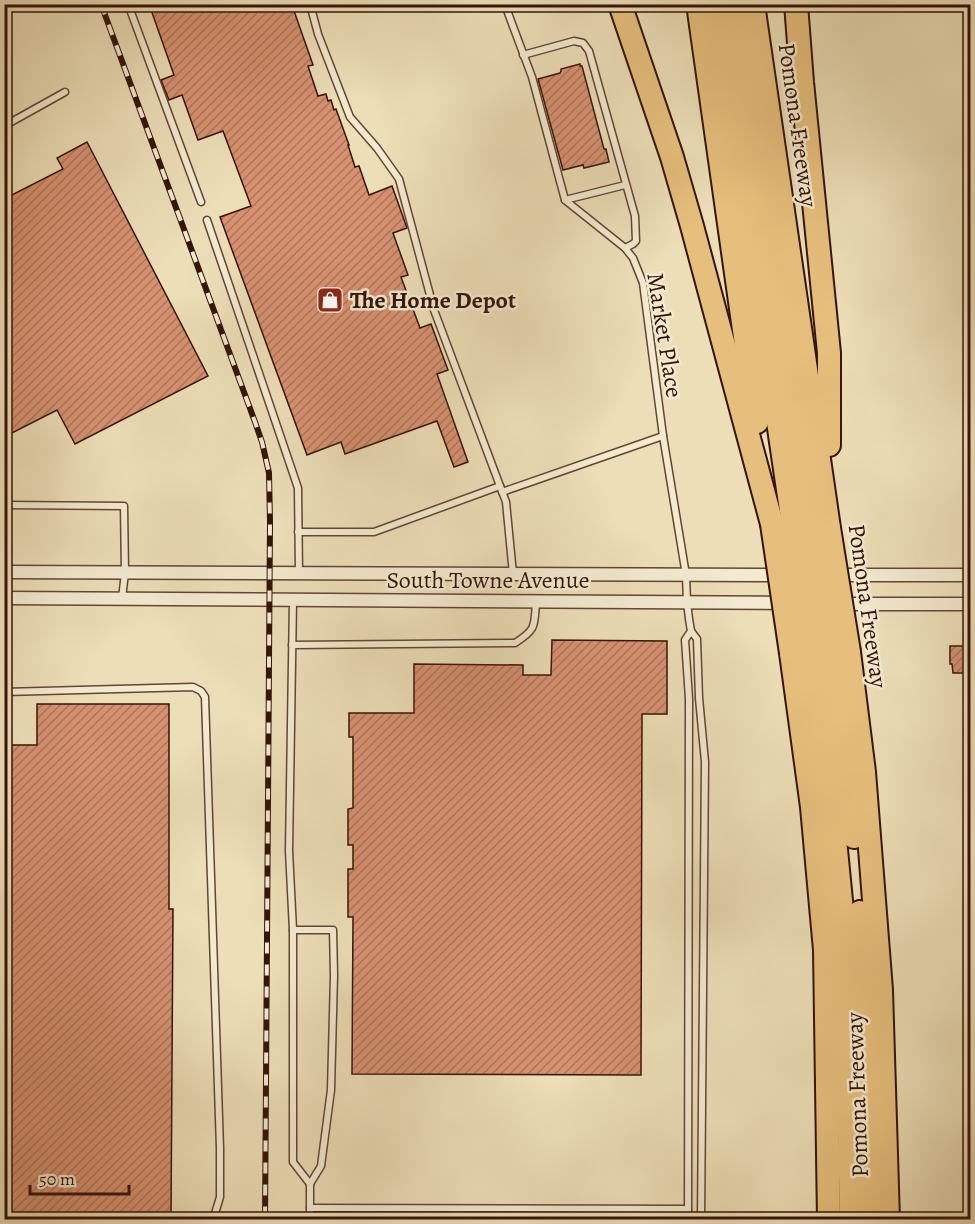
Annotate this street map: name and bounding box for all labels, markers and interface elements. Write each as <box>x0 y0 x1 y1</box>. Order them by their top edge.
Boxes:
street label: Pomona Freeway <box>771 41 825 209</box>
street label: Market Place <box>639 270 691 400</box>
place label: The Home Depot <box>350 284 516 316</box>
shop icon: The Home Depot <box>315 285 345 315</box>
street label: Pomona Freeway <box>841 522 895 690</box>
street label: South Towne Avenue <box>387 564 589 596</box>
street label: Pomona Freeway <box>838 1012 876 1178</box>
scale bar <box>30 1158 129 1196</box>
text: 50 m <box>39 1167 75 1191</box>

